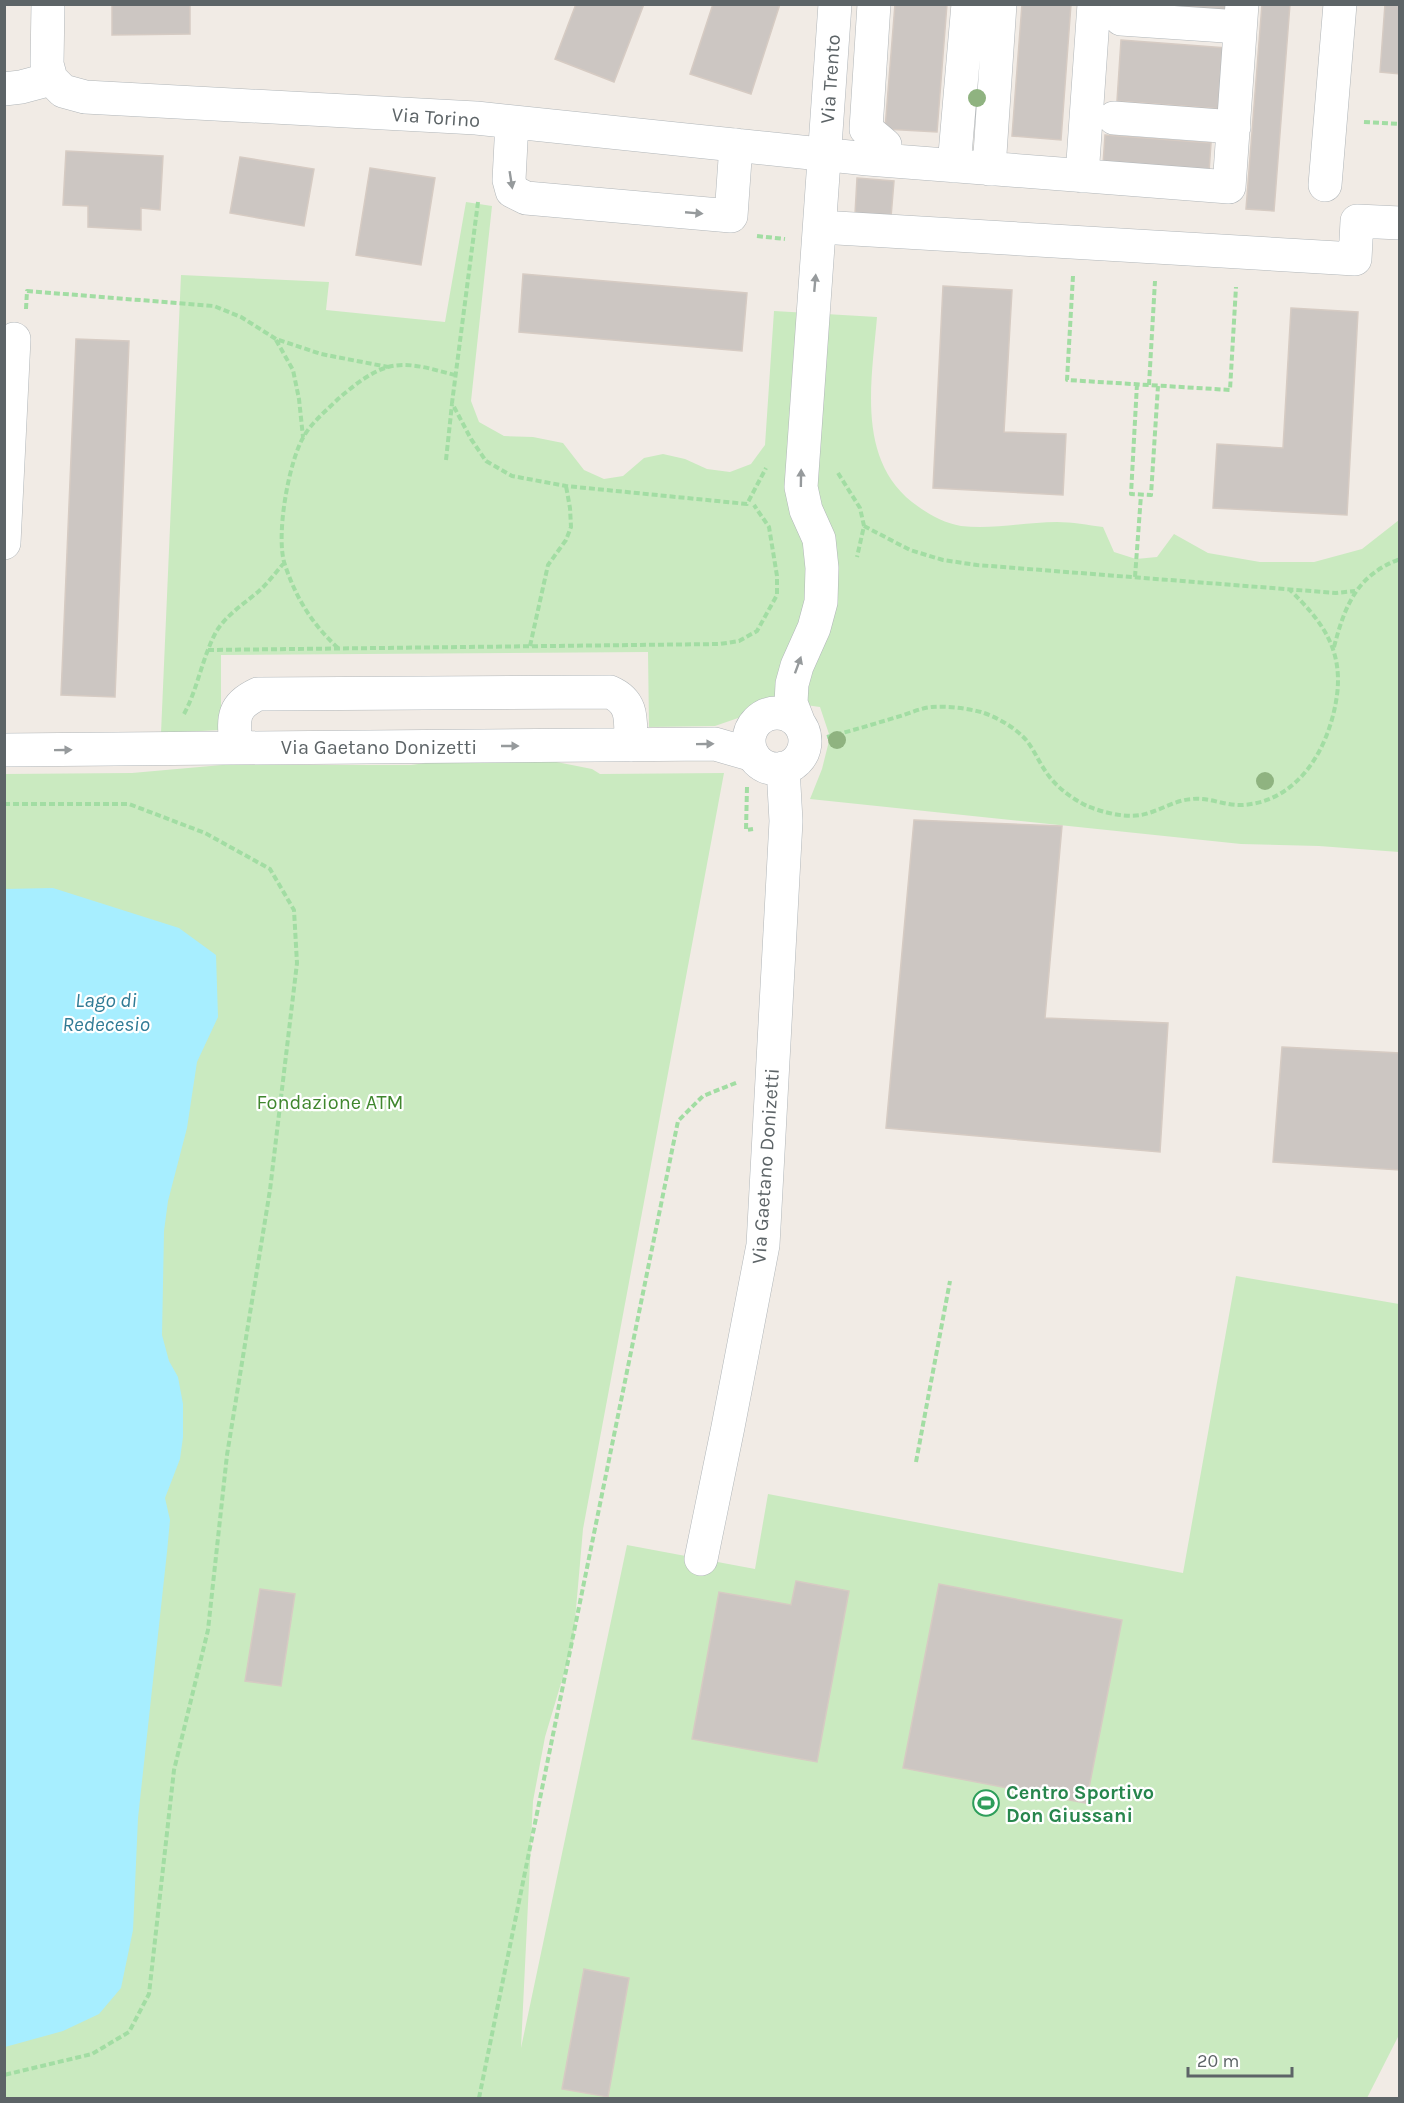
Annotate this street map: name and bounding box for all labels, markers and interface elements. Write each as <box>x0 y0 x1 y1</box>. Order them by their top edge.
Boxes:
street label: Via Trento <box>816 34 845 125</box>
street label: Via Torino <box>391 103 481 132</box>
one-way arrow <box>506 171 515 190</box>
one-way arrow <box>685 208 704 218</box>
one-way arrow <box>811 274 820 293</box>
one-way arrow <box>796 468 806 487</box>
one-way arrow <box>793 656 803 674</box>
street label: Via Gaetano Donizetti <box>281 736 477 759</box>
one-way arrow <box>695 739 714 749</box>
one-way arrow <box>500 741 519 751</box>
one-way arrow <box>53 745 72 755</box>
water label: Lago di Redecesio <box>62 988 150 1036</box>
street label: Via Gaetano Donizetti <box>747 1067 784 1265</box>
park label: Fondazione ATM <box>257 1091 403 1114</box>
place label: Centro Sportivo Don Giussani <box>1006 1781 1154 1827</box>
sports icon: Centro Sportivo Don Giussani <box>971 1788 1001 1818</box>
scale bar <box>1188 2040 1292 2078</box>
text: 20 m <box>1197 2050 1239 2072</box>

